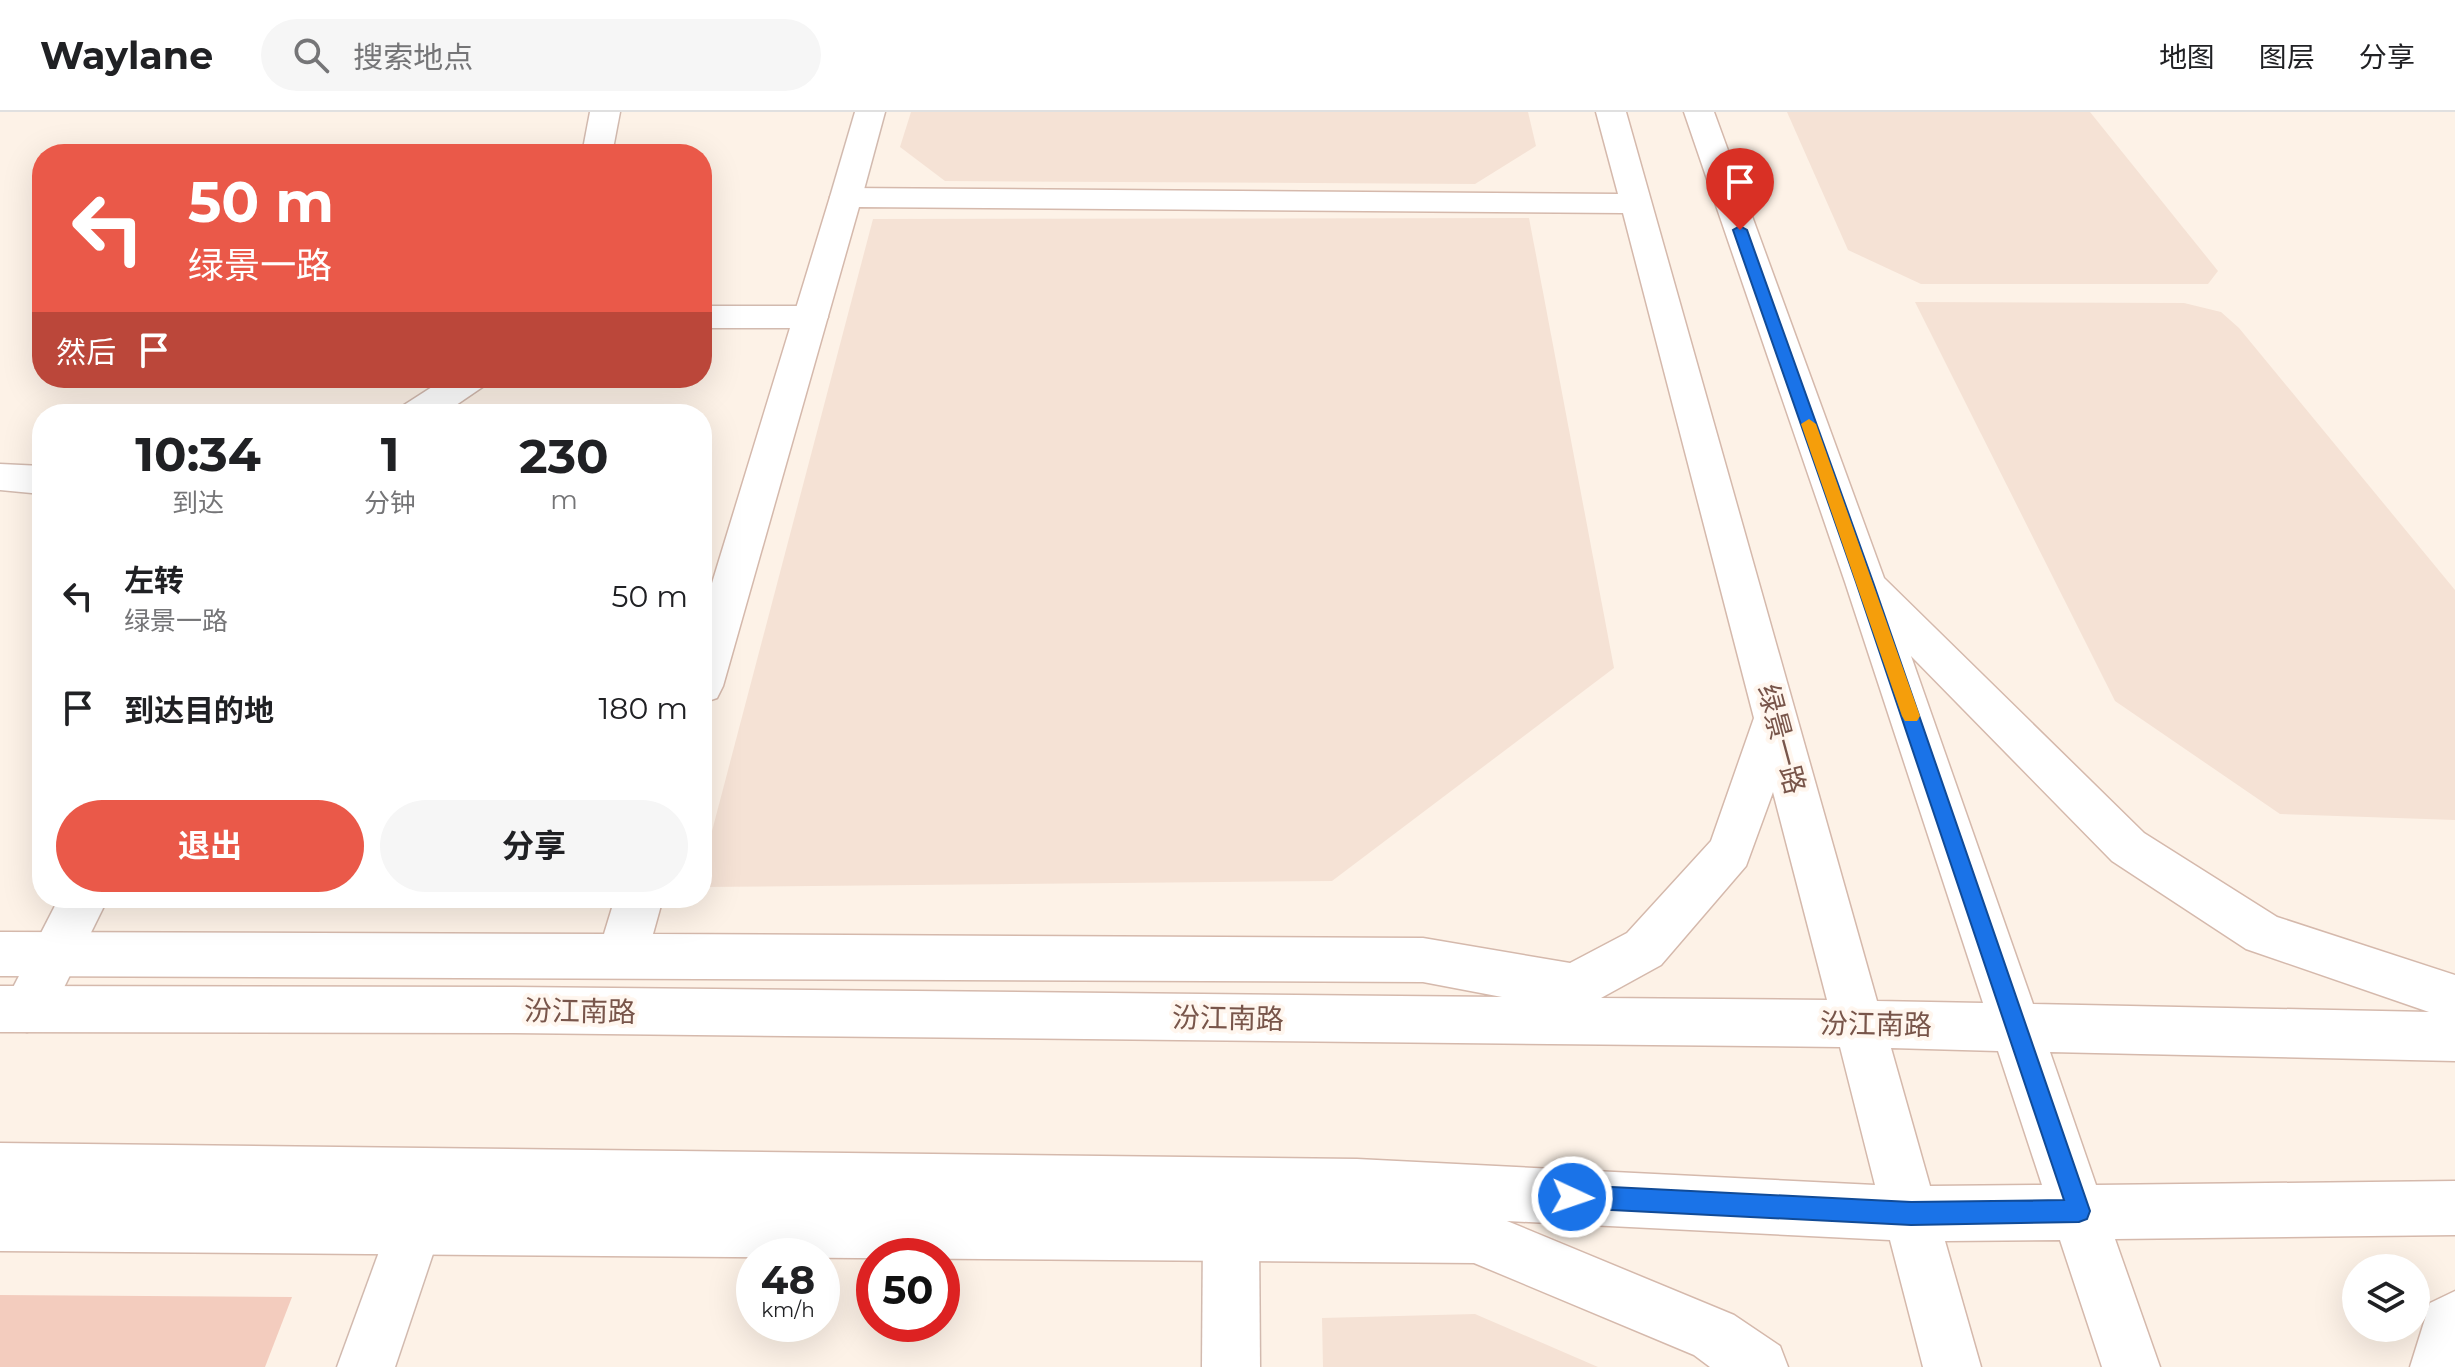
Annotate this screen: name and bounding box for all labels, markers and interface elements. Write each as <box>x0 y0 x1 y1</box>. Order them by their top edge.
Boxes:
search box <box>261 19 821 91</box>
text: Waylane <box>40 32 213 79</box>
icon: search <box>289 33 333 77</box>
text: 搜索地点 <box>353 39 473 76</box>
text: 地图 <box>2159 40 2215 74</box>
text: 图层 <box>2259 40 2315 74</box>
text: 分享 <box>2359 40 2415 74</box>
pin <box>1706 148 1774 230</box>
icon: arrive <box>1718 160 1762 204</box>
text: 50 m <box>188 168 334 236</box>
icon: left <box>56 176 160 280</box>
text: 绿景一路 <box>188 243 332 287</box>
icon: arrive <box>132 328 176 372</box>
text: 然后 <box>56 334 116 371</box>
text: 10:34 <box>135 425 261 483</box>
text: 1 <box>381 425 399 483</box>
text: 230 <box>519 427 609 485</box>
text: m <box>550 484 578 516</box>
text: 到达 <box>172 487 224 519</box>
text: 分钟 <box>364 487 416 519</box>
text: 左转 <box>124 562 184 599</box>
icon: left <box>56 574 100 618</box>
text: 50 m <box>611 578 688 615</box>
text: 绿景一路 <box>124 605 228 637</box>
street label: 绿景一路 <box>1751 681 1813 797</box>
icon: arrive <box>56 686 100 730</box>
text: 180 m <box>598 690 688 727</box>
text: 到达目的地 <box>124 692 274 729</box>
button: 退出 <box>56 800 364 892</box>
button: 分享 <box>380 800 688 892</box>
street label: 汾江南路 <box>524 993 636 1029</box>
street label: 汾江南路 <box>1172 1000 1284 1036</box>
street label: 汾江南路 <box>1820 1006 1932 1042</box>
position arrow <box>1530 1155 1614 1239</box>
speed limit sign: 50 <box>856 1238 960 1342</box>
map controls <box>2342 1254 2430 1342</box>
button: layers <box>2342 1254 2430 1342</box>
text: 48 <box>761 1255 815 1304</box>
text: km/h <box>761 1298 815 1322</box>

